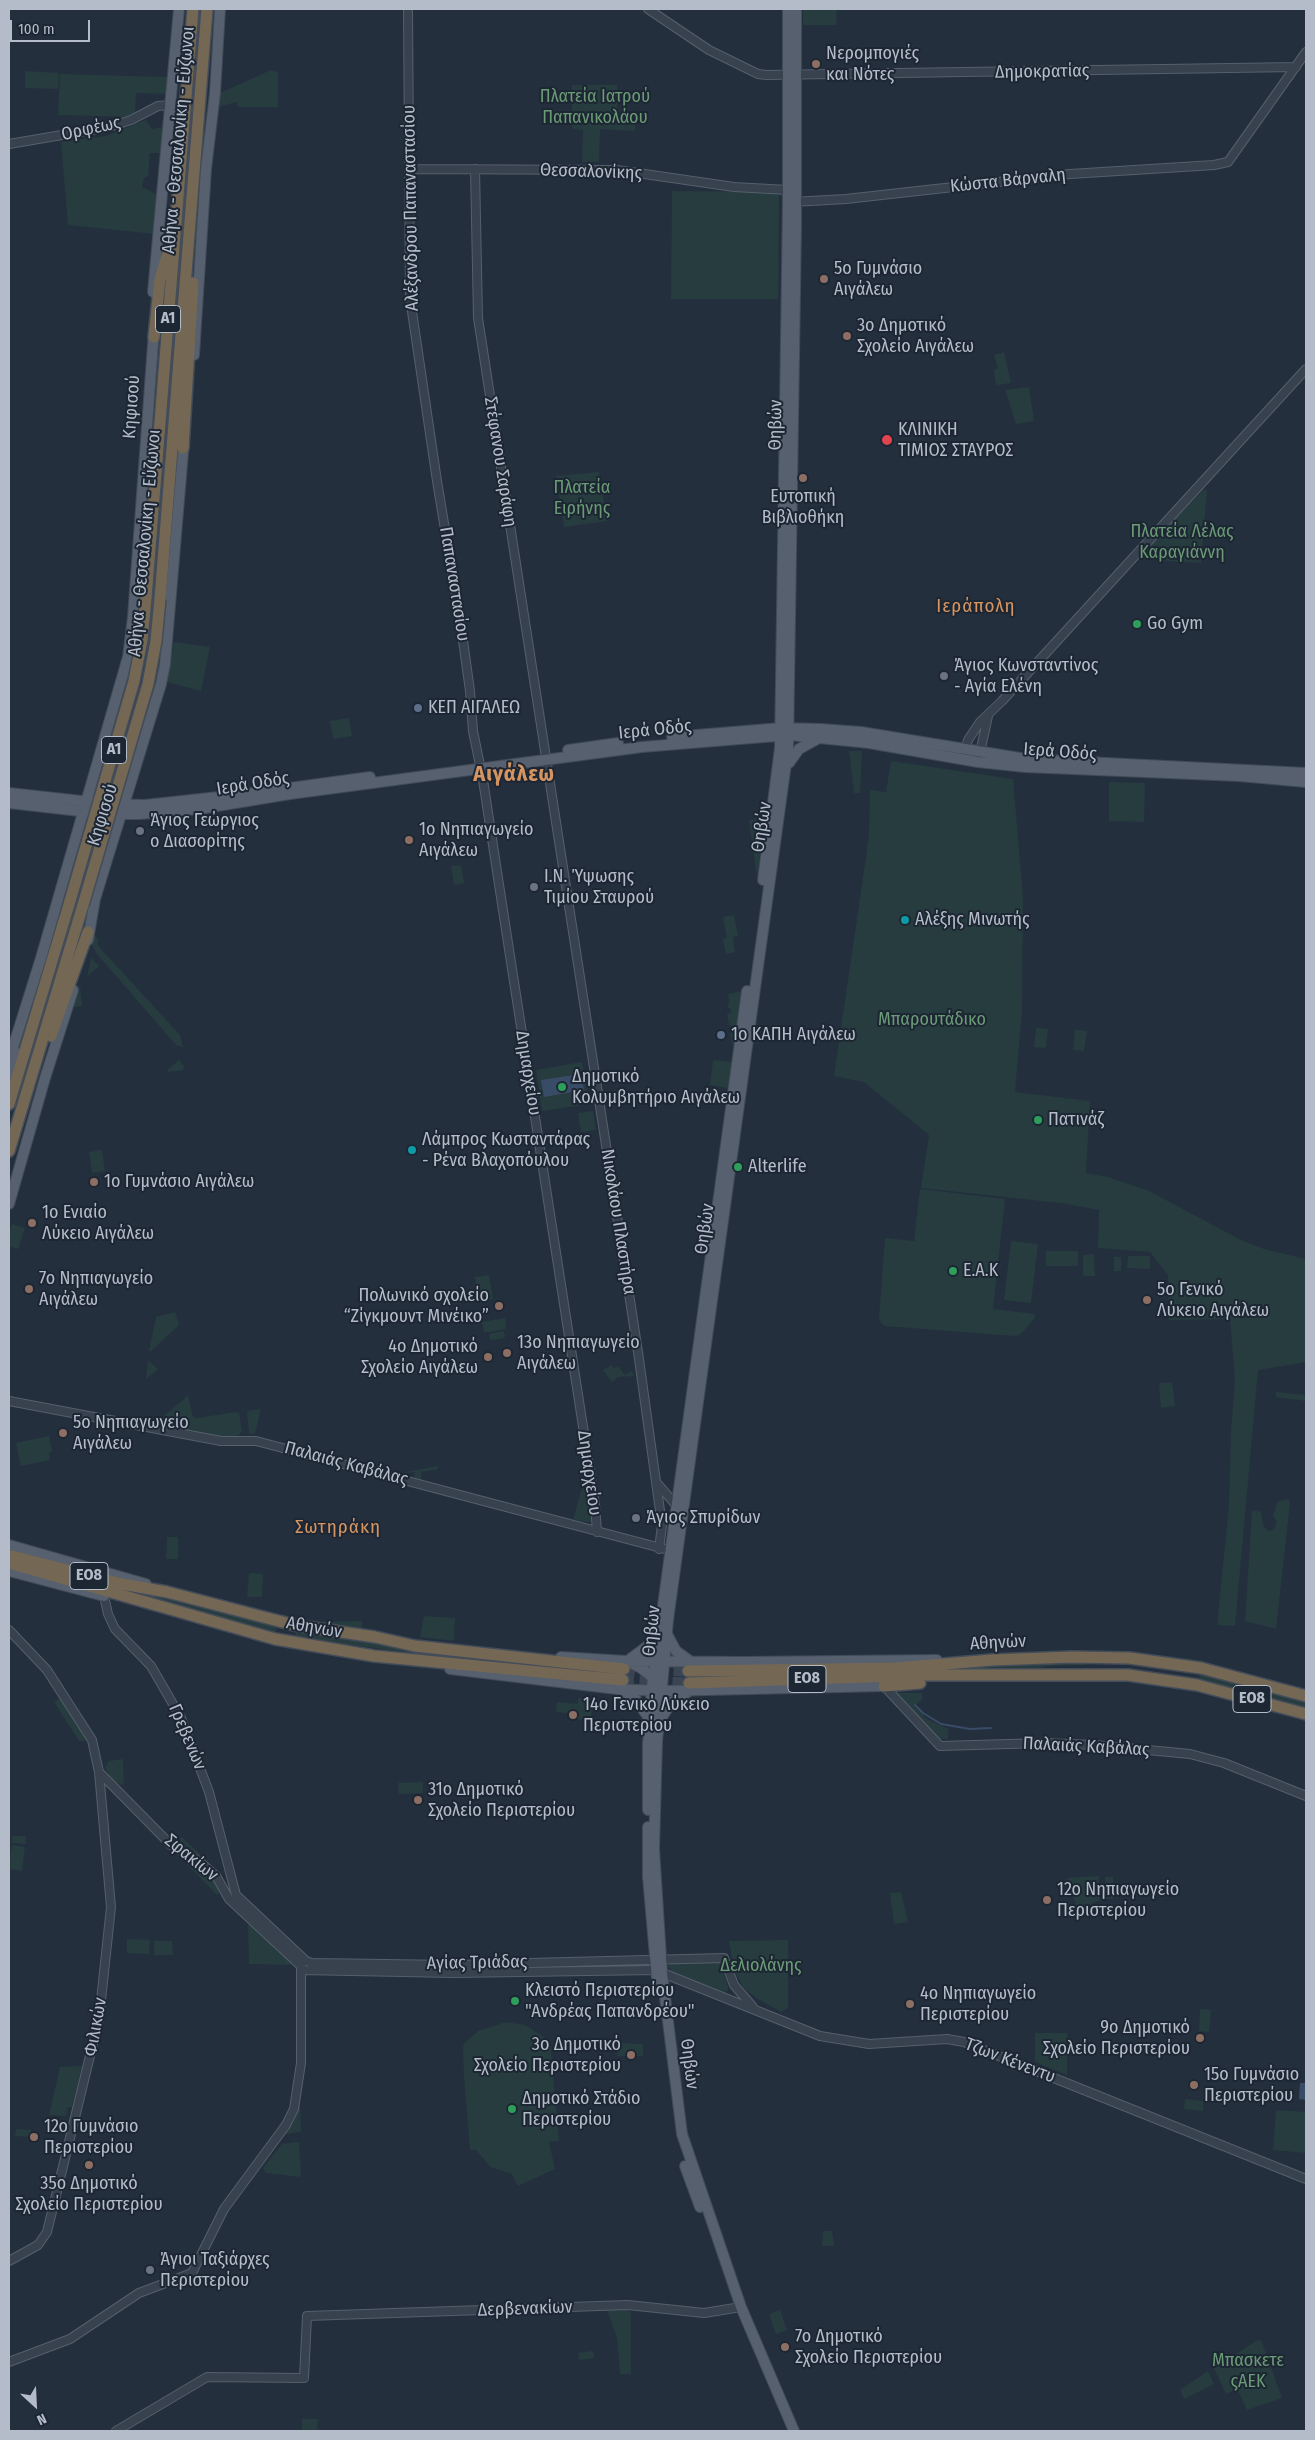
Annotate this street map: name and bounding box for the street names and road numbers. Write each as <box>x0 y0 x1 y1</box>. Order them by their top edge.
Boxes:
street label: Αθήνα - Θεσσαλονίκη - Εύζωνοι <box>158 25 200 255</box>
street label: Δημοκρατίας <box>995 60 1089 84</box>
street label: Αλέξανδρου Παπαναστασίου <box>398 105 424 311</box>
street label: Ορφέως <box>59 112 123 146</box>
street label: Θεσσαλονίκης <box>540 159 642 185</box>
street label: Κώστα Βάρναλη <box>949 164 1067 198</box>
road number: Α1 <box>156 306 180 332</box>
street label: Κηφισού <box>119 374 145 440</box>
street label: Στέφανου Σαράφη <box>479 395 521 529</box>
street label: Θηβών <box>765 399 787 451</box>
street label: Αθήνα - Θεσσαλονίκη - Εύζωνοι <box>124 428 166 658</box>
street label: Παπαναστασίου <box>434 525 474 643</box>
street label: Ιερά Οδός <box>617 715 693 745</box>
road number: Α1 <box>102 736 126 764</box>
street label: Ιερά Οδός <box>1023 739 1097 765</box>
street label: Ιερά Οδός <box>215 768 291 800</box>
street label: Κηφισού <box>83 781 123 849</box>
street label: Θηβών <box>747 800 777 854</box>
street label: Δημαρχείου <box>511 1029 545 1117</box>
street label: Νικολάου Πλαστήρα <box>596 1148 640 1296</box>
street label: Θηβών <box>691 1202 719 1256</box>
street label: Δημαρχείου <box>572 1429 606 1517</box>
street label: Παλαιάς Καβάλας <box>282 1437 410 1491</box>
road number: ΕΟ8 <box>70 1562 108 1590</box>
street label: Θηβών <box>639 1605 665 1657</box>
street label: Αθηνών <box>284 1612 344 1644</box>
street label: Αθηνών <box>969 1631 1027 1655</box>
road number: ΕΟ8 <box>788 1666 826 1692</box>
road number: ΕΟ8 <box>1233 1686 1271 1712</box>
street label: Γρεβενών <box>164 1701 210 1773</box>
street label: Παλαιάς Καβάλας <box>1022 1733 1150 1761</box>
street label: Σφακίων <box>160 1830 222 1886</box>
street label: Αγίας Τριάδας <box>426 1951 528 1975</box>
street label: Φιλικών <box>80 1996 112 2058</box>
street label: Τζων Κένεντυ <box>962 2034 1058 2088</box>
street label: Θηβών <box>675 2037 703 2091</box>
street label: Δερβενακίων <box>477 2297 573 2321</box>

